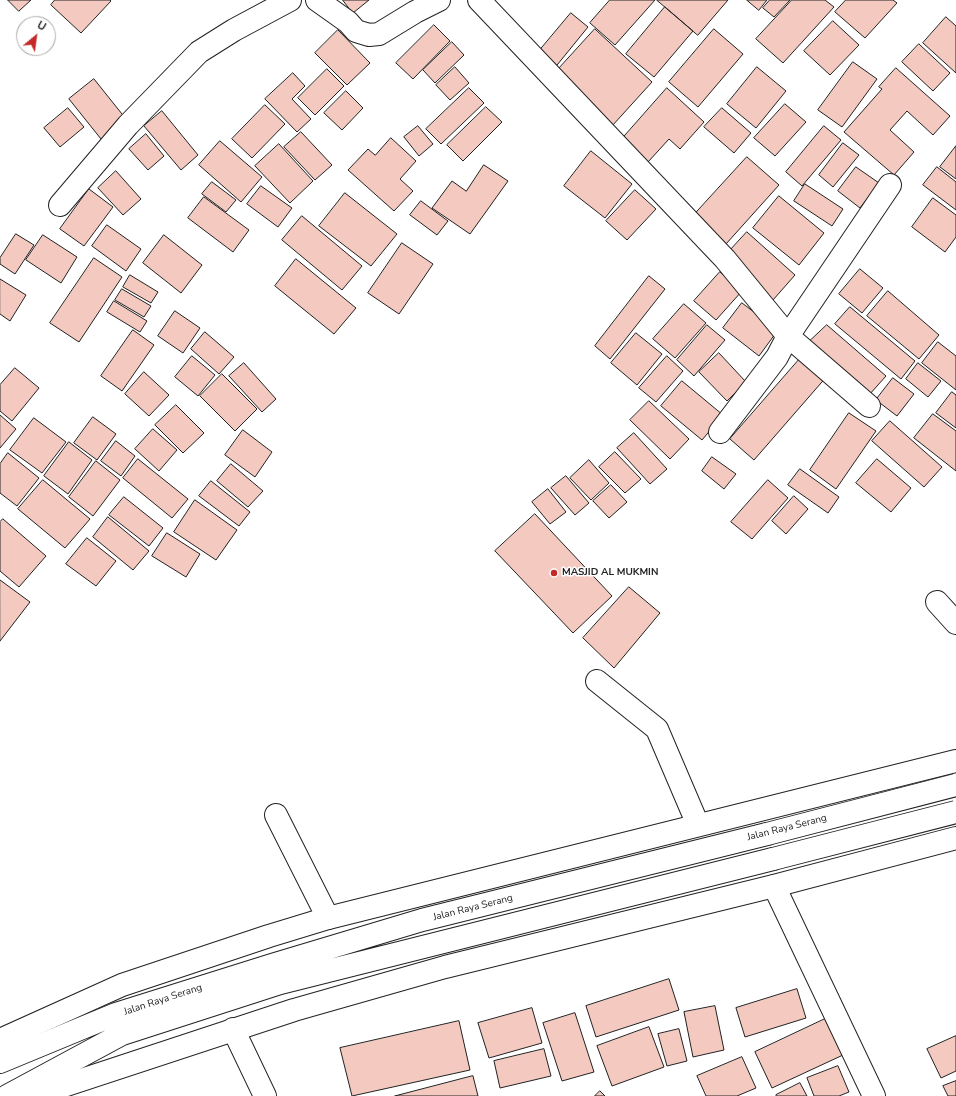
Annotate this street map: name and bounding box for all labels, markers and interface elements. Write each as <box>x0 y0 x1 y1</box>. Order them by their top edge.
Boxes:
north arrow <box>16 16 56 56</box>
text: U <box>34 17 49 34</box>
place label: MASJID AL MUKMIN <box>562 567 658 579</box>
marker: MASJID AL MUKMIN <box>549 568 559 578</box>
street label: Jalan Raya Serang <box>746 812 828 844</box>
street label: Jalan Raya Serang <box>432 892 514 924</box>
street label: Jalan Raya Serang <box>122 982 204 1018</box>

